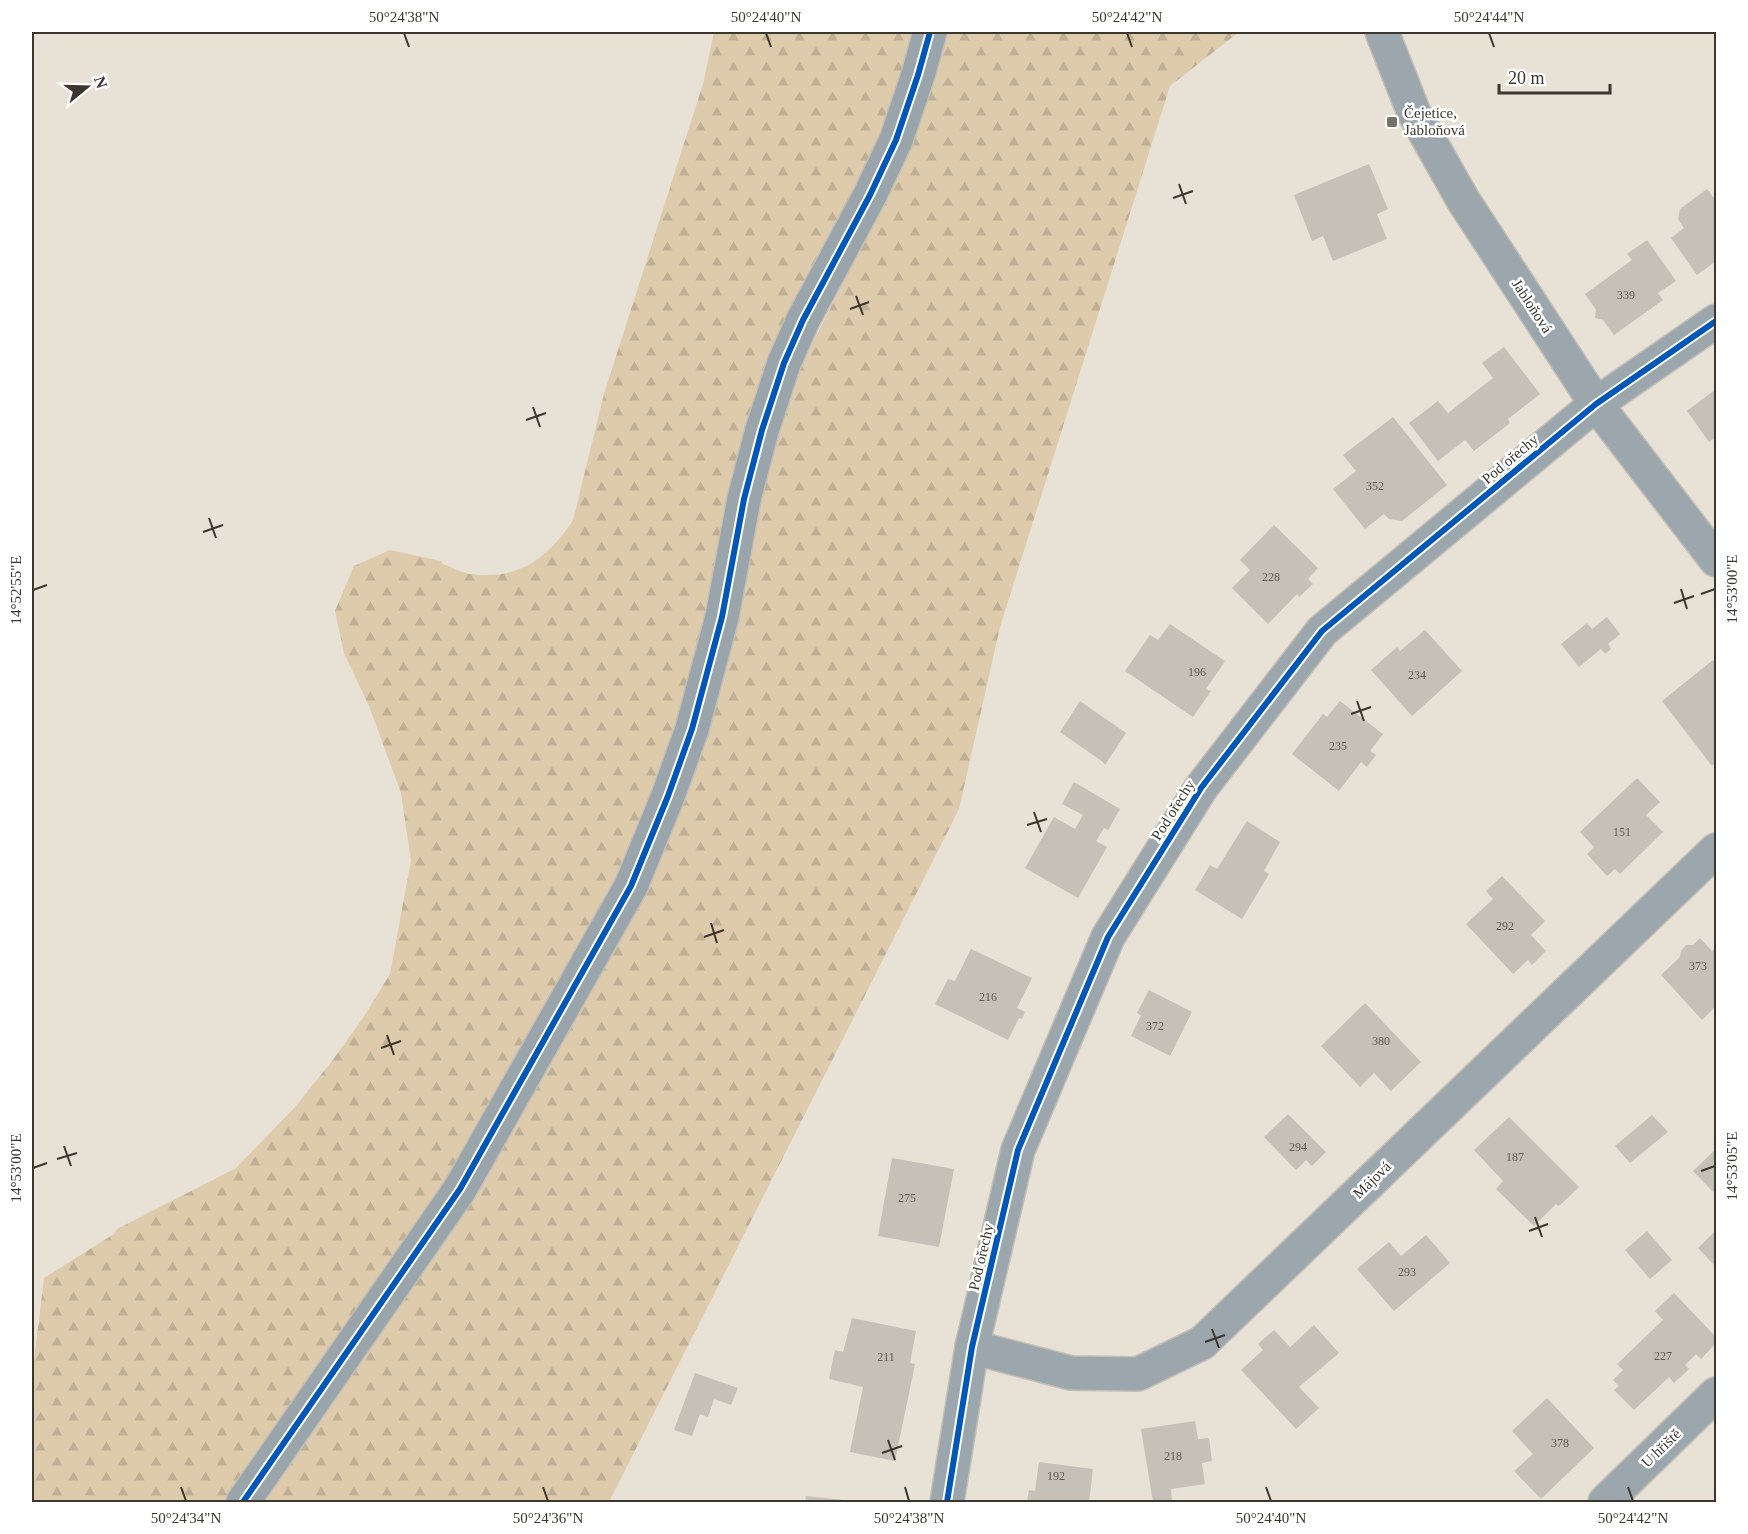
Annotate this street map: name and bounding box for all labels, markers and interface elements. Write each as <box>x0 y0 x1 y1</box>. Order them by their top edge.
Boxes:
text: 50°24'38"N <box>369 9 439 25</box>
text: 50°24'40"N <box>731 9 801 25</box>
text: 50°24'42"N <box>1092 9 1162 25</box>
text: 50°24'44"N <box>1454 9 1524 25</box>
north arrow <box>57 57 117 117</box>
scale bar <box>1499 57 1610 95</box>
text: 20 m <box>1508 68 1545 88</box>
text: N <box>91 74 111 91</box>
place label: Čejetice, Jabloňová <box>1404 105 1465 138</box>
marker: Čejetice, Jabloňová <box>1385 115 1399 129</box>
street label: Jabloňová <box>1509 276 1555 336</box>
house number: 339 <box>1617 288 1635 302</box>
street label: Pod ořechy <box>1479 431 1542 487</box>
house number: 352 <box>1366 479 1384 493</box>
text: 14°53'00"E <box>1724 555 1740 624</box>
text: 14°52'55"E <box>8 556 24 625</box>
house number: 228 <box>1262 570 1280 584</box>
house number: 196 <box>1188 665 1206 679</box>
house number: 234 <box>1408 668 1426 682</box>
house number: 235 <box>1329 739 1347 753</box>
street label: Pod ořechy <box>1148 777 1198 843</box>
house number: 151 <box>1613 825 1631 839</box>
house number: 292 <box>1496 919 1514 933</box>
house number: 373 <box>1689 959 1707 973</box>
house number: 216 <box>979 990 997 1004</box>
house number: 372 <box>1146 1019 1164 1033</box>
house number: 380 <box>1372 1034 1390 1048</box>
text: 14°53'05"E <box>1724 1132 1740 1201</box>
text: 14°53'00"E <box>8 1134 24 1203</box>
house number: 294 <box>1289 1140 1307 1154</box>
house number: 187 <box>1506 1150 1524 1164</box>
street label: Májová <box>1350 1158 1394 1202</box>
house number: 275 <box>898 1191 916 1205</box>
street label: Pod ořechy <box>966 1222 997 1292</box>
house number: 293 <box>1398 1265 1416 1279</box>
house number: 227 <box>1654 1349 1672 1363</box>
house number: 211 <box>877 1350 895 1364</box>
street label: U hřiště <box>1638 1425 1684 1470</box>
house number: 378 <box>1551 1436 1569 1450</box>
house number: 218 <box>1164 1449 1182 1463</box>
house number: 192 <box>1047 1469 1065 1483</box>
text: 50°24'34"N <box>151 1510 221 1526</box>
text: 50°24'36"N <box>513 1510 583 1526</box>
text: 50°24'38"N <box>874 1510 944 1526</box>
text: 50°24'40"N <box>1236 1510 1306 1526</box>
text: 50°24'42"N <box>1598 1510 1668 1526</box>

